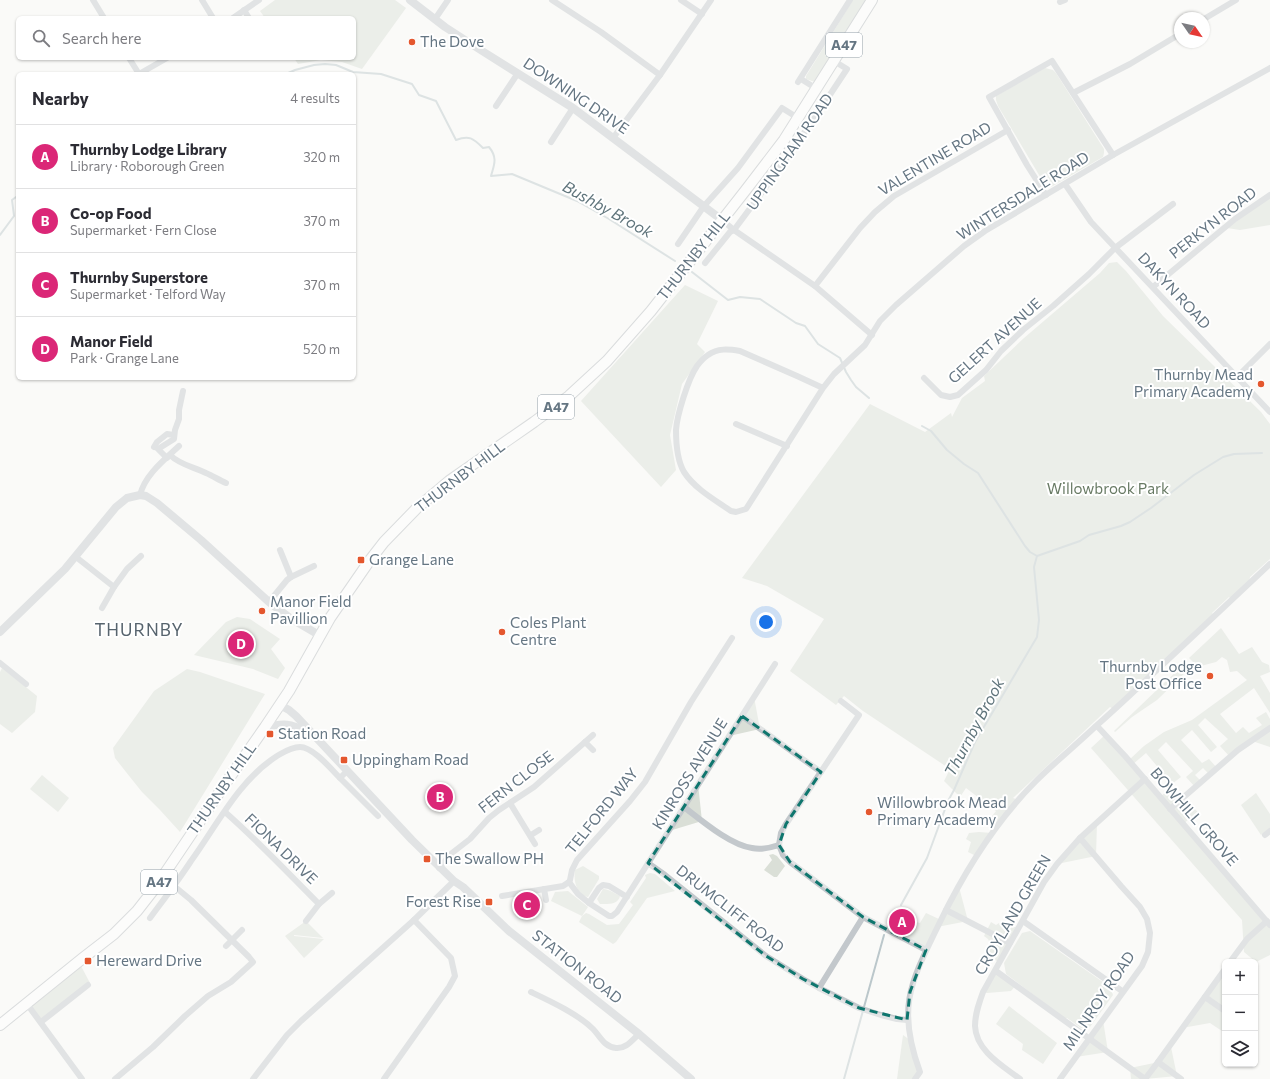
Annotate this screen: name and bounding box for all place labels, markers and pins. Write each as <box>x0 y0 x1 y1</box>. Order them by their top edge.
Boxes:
place label: The Dove <box>420 32 484 50</box>
marker: The Dove <box>407 37 417 47</box>
place label: Thurnby Mead Primary Academy <box>1134 365 1253 400</box>
marker: Thurnby Mead Primary Academy <box>1256 379 1266 389</box>
place label: Grange Lane <box>369 550 454 568</box>
marker: Grange Lane <box>356 555 366 565</box>
place label: Manor Field Pavillion <box>270 592 351 627</box>
marker: Manor Field Pavillion <box>257 606 267 616</box>
place label: Coles Plant Centre <box>510 613 586 648</box>
marker: Coles Plant Centre <box>497 627 507 637</box>
pin: D <box>228 629 254 659</box>
place label: Thurnby Lodge Post Office <box>1099 657 1202 692</box>
marker: Thurnby Lodge Post Office <box>1205 671 1215 681</box>
place label: Station Road <box>278 724 366 742</box>
marker: Station Road <box>265 729 275 739</box>
place label: Uppingham Road <box>352 750 469 768</box>
marker: Uppingham Road <box>339 755 349 765</box>
pin: B <box>427 782 453 812</box>
place label: Willowbrook Mead Primary Academy <box>877 793 1007 828</box>
marker: Willowbrook Mead Primary Academy <box>864 807 874 817</box>
place label: The Swallow PH <box>435 849 544 867</box>
marker: The Swallow PH <box>422 854 432 864</box>
pin: C <box>514 890 540 920</box>
place label: Forest Rise <box>406 892 481 910</box>
marker: Forest Rise <box>484 897 494 907</box>
pin: A <box>889 907 915 937</box>
place label: Hereward Drive <box>96 951 202 969</box>
marker: Hereward Drive <box>83 956 93 966</box>

